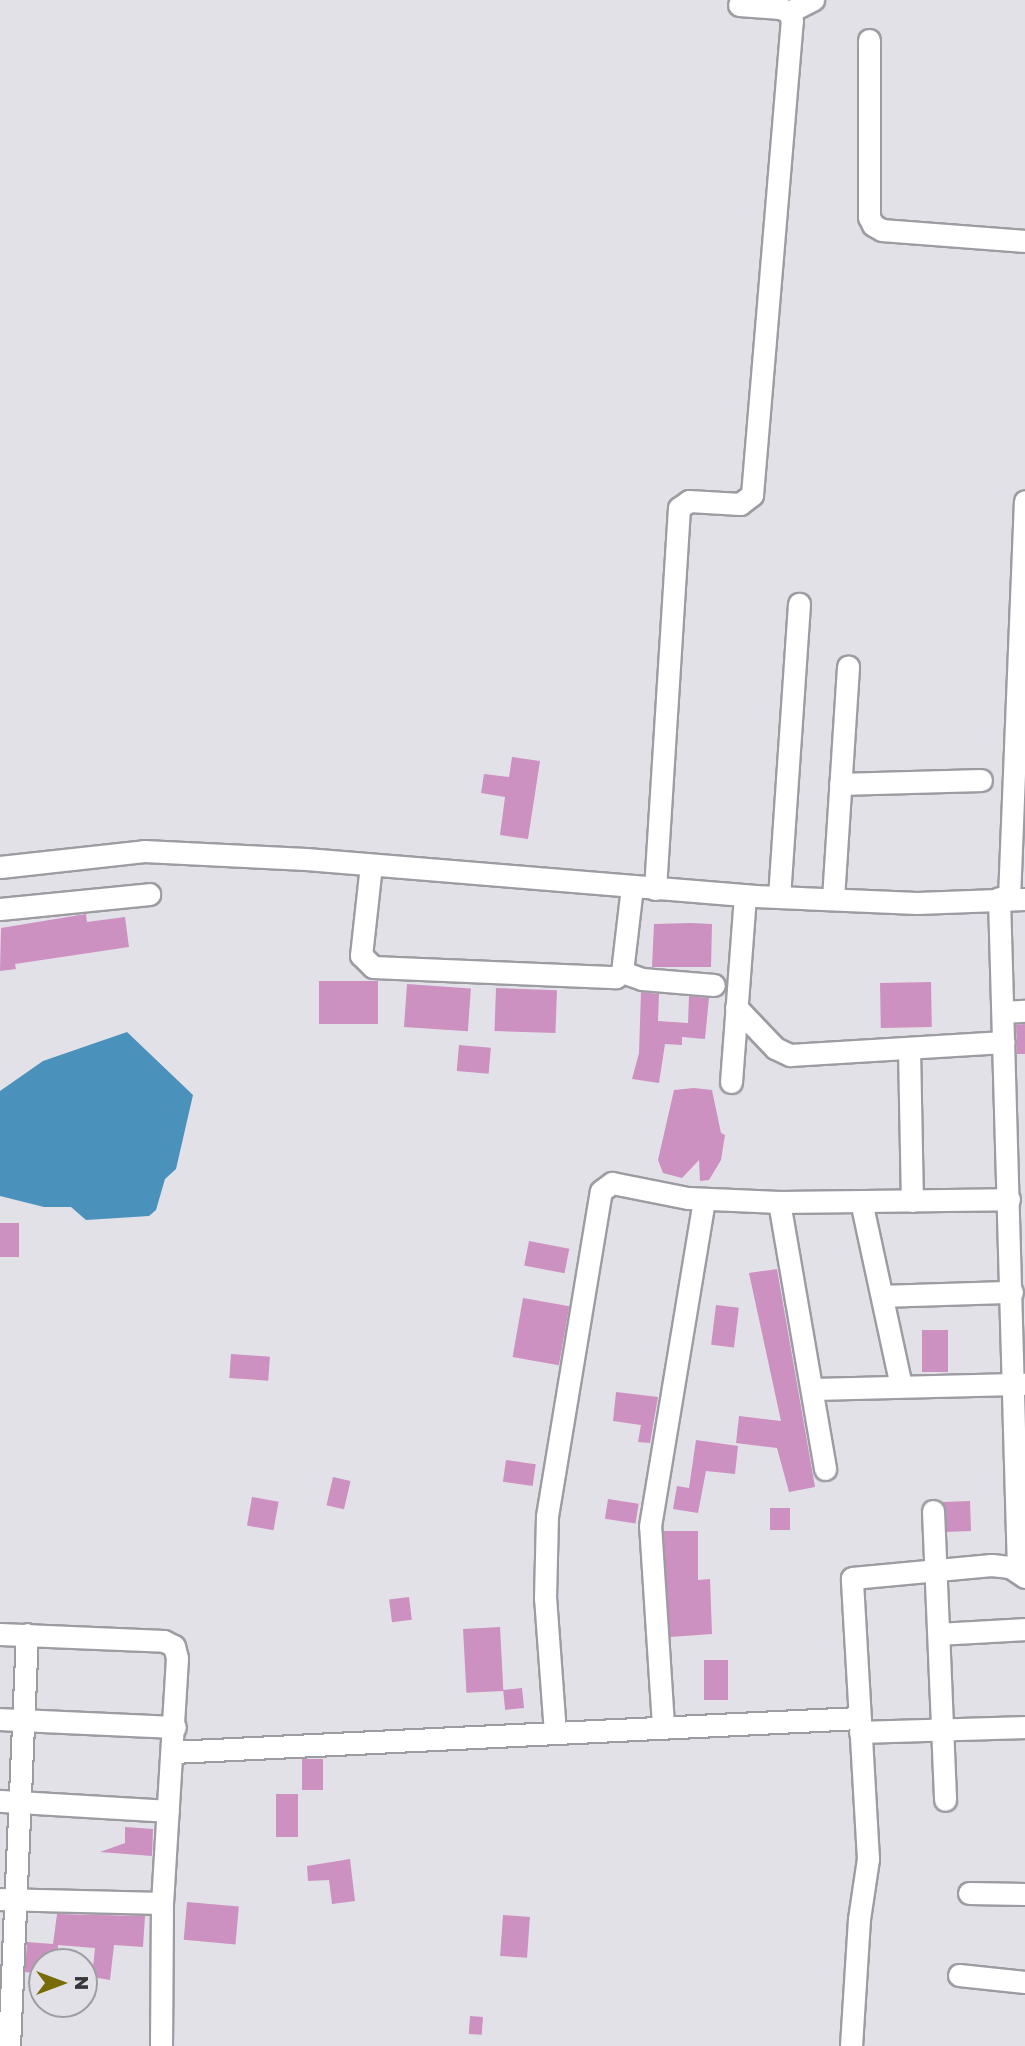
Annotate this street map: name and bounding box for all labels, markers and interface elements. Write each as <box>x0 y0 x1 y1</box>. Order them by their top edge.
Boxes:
north arrow <box>28 1948 98 2018</box>
text: N <box>71 1976 94 1990</box>

